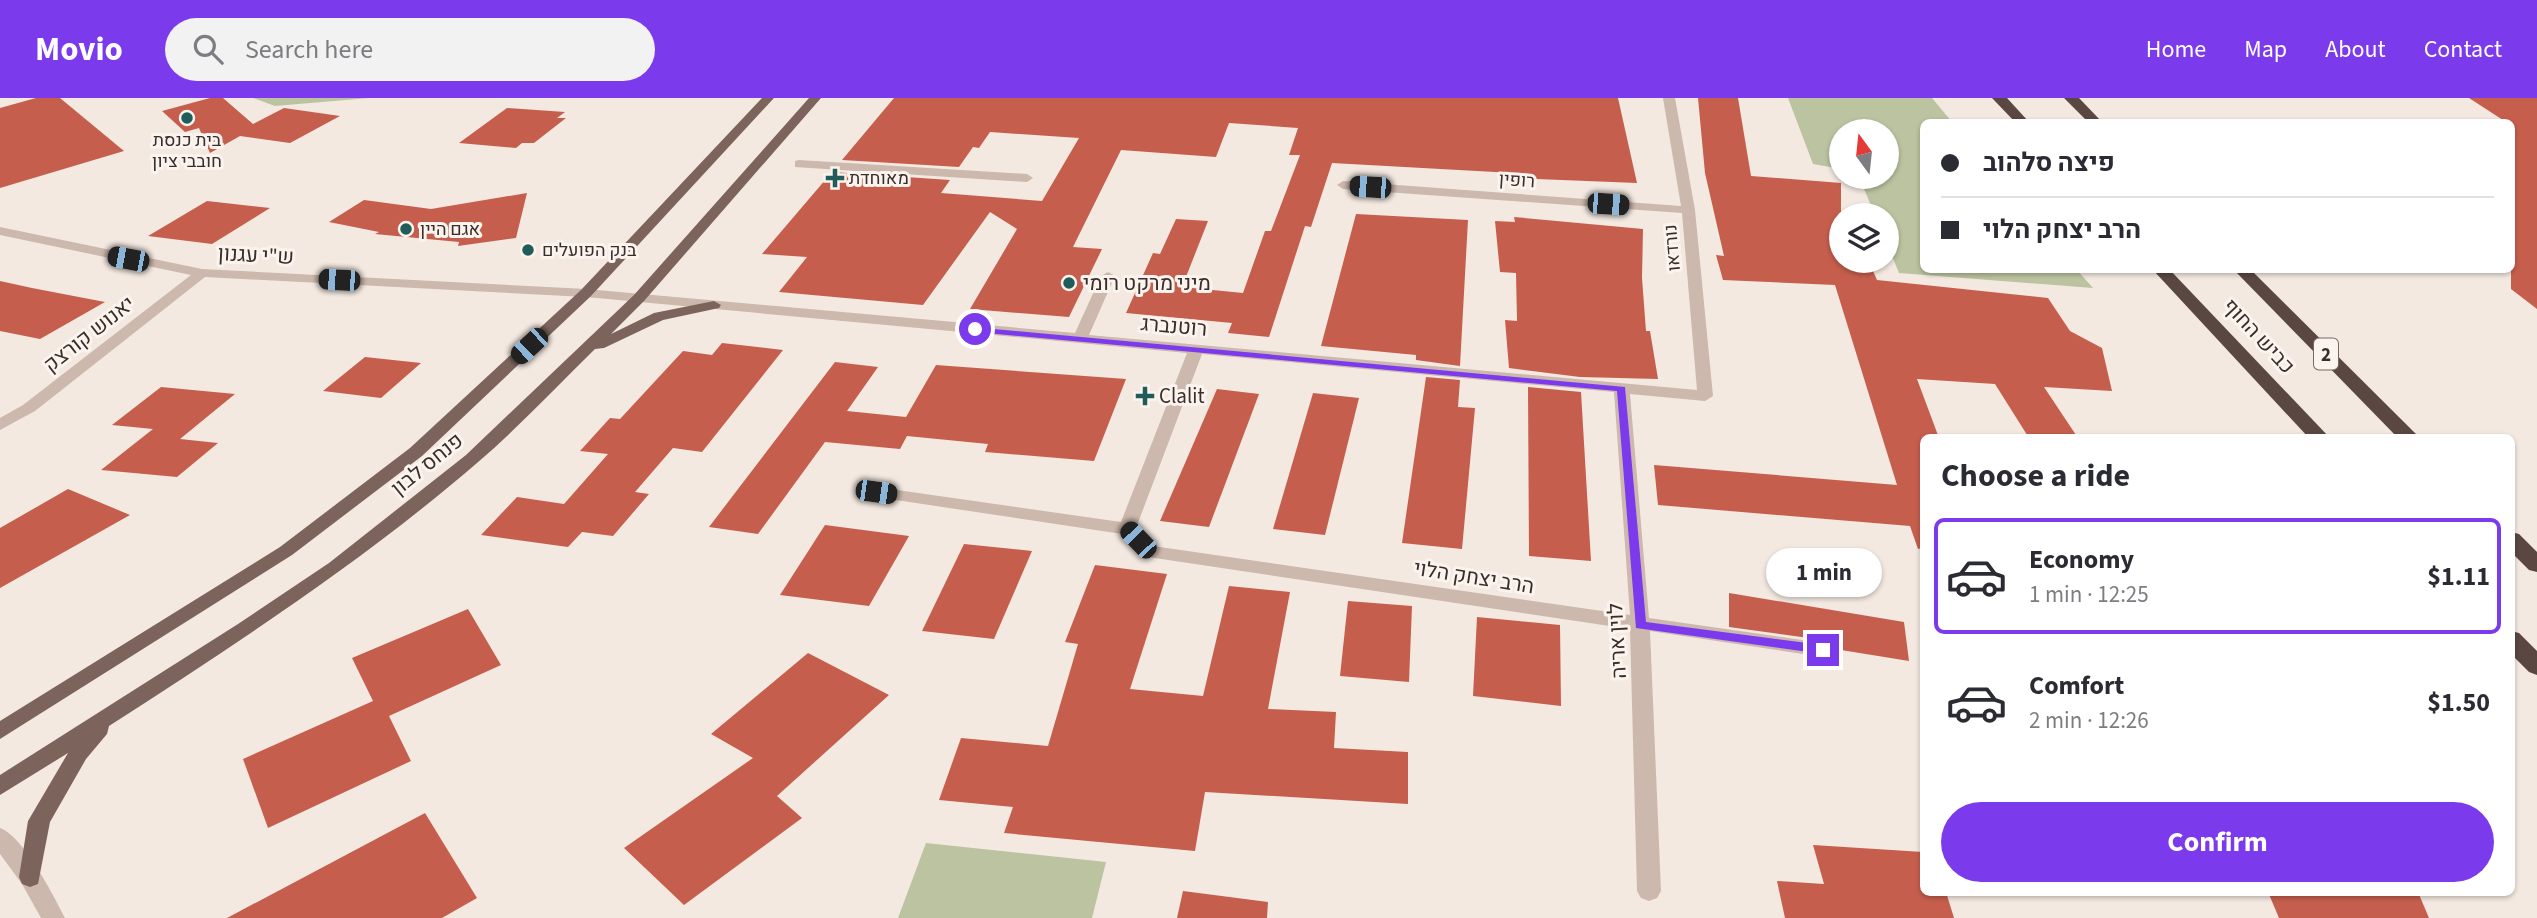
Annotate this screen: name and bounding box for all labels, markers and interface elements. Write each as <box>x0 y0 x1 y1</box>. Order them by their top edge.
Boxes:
search box <box>165 18 655 81</box>
text: Movio <box>35 26 123 73</box>
icon: search <box>189 30 227 68</box>
text: Search here <box>245 31 373 68</box>
text: Home <box>2146 32 2206 67</box>
text: Map <box>2244 32 2287 67</box>
text: About <box>2325 32 2386 67</box>
text: Contact <box>2424 32 2502 67</box>
marker: בית כנסת חובבי ציון <box>179 110 195 126</box>
north arrow <box>1829 119 1899 189</box>
map controls <box>1829 119 1899 273</box>
place label: בית כנסת חובבי ציון <box>152 128 222 174</box>
text: פיצה סלהוב <box>1983 144 2115 181</box>
place label: מאוחדת <box>849 166 909 191</box>
street label: רופין <box>1498 167 1536 194</box>
marker: מאוחדת <box>827 170 843 186</box>
car <box>1349 175 1392 199</box>
car <box>1587 192 1630 216</box>
button: layers <box>1829 203 1899 273</box>
text: הרב יצחק הלוי <box>1983 211 2141 248</box>
place label: אגם היין <box>420 217 480 242</box>
marker: אגם היין <box>398 221 414 237</box>
street label: נורדאו <box>1658 224 1687 272</box>
street label: ש"י עגנון <box>217 238 295 272</box>
place label: בנק הפועלים <box>542 238 637 263</box>
marker: בנק הפועלים <box>520 242 536 258</box>
car <box>106 245 151 273</box>
car <box>318 268 361 292</box>
place label: מיני מרקט רומי <box>1083 268 1211 298</box>
marker: מיני מרקט רומי <box>1061 275 1077 291</box>
street label: יאנוש קורצק <box>37 289 141 379</box>
street label: כביש החוף <box>2216 292 2302 380</box>
street label: רוטנברג <box>1140 308 1208 344</box>
route start <box>959 313 991 345</box>
car <box>507 324 552 368</box>
road number: 2 <box>2314 338 2338 370</box>
place label: Clalit <box>1159 381 1205 411</box>
marker: Clalit <box>1137 388 1153 404</box>
street label: פנחס לבון <box>384 426 470 502</box>
text: Choose a ride <box>1941 453 2130 499</box>
car <box>854 479 899 505</box>
car <box>1116 518 1161 562</box>
text: Economy <box>2029 541 2134 578</box>
icon: car <box>1945 545 2008 608</box>
callout: 1 min <box>1765 548 1881 598</box>
street label: הרב יצחק הלוי <box>1412 553 1536 601</box>
text: 1 min <box>1796 556 1852 589</box>
text: $1.11 <box>2427 558 2490 595</box>
text: 1 min · 12:25 <box>2029 578 2149 611</box>
street label: לוין אריה <box>1600 602 1634 680</box>
route end <box>1807 634 1839 666</box>
text: Comfort <box>2029 667 2124 704</box>
icon: car <box>1945 671 2008 734</box>
text: $1.50 <box>2427 684 2490 721</box>
text: 2 min · 12:26 <box>2029 704 2149 737</box>
button: Confirm <box>1941 802 2494 882</box>

